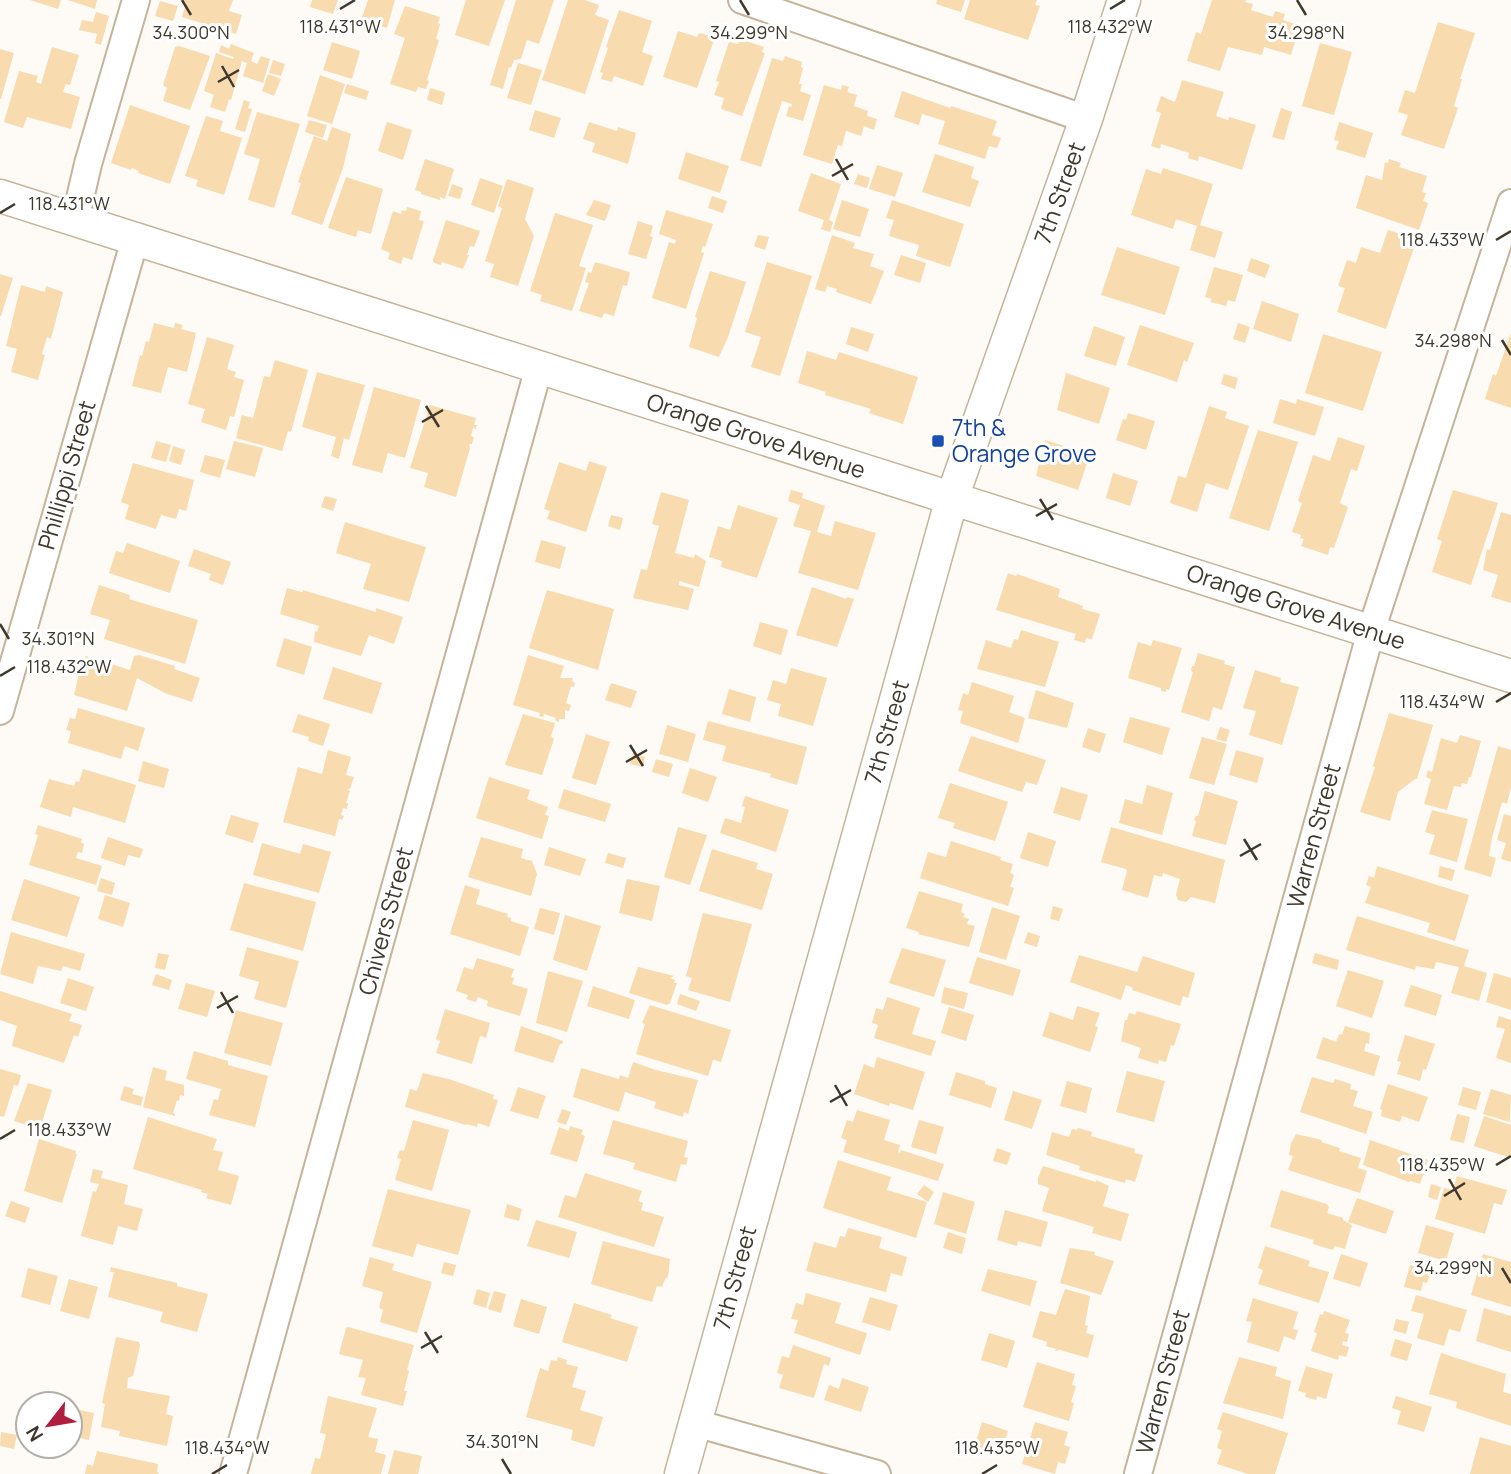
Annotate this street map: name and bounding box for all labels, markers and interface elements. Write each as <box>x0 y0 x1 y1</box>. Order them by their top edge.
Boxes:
text: 118.431°W <box>299 14 381 38</box>
text: 118.432°W <box>1068 14 1153 38</box>
text: 34.300°N <box>152 20 230 44</box>
text: 34.299°N <box>710 20 788 44</box>
text: 34.298°N <box>1267 20 1345 44</box>
street label: 7th Street <box>1026 137 1092 248</box>
text: 118.431°W <box>28 191 110 215</box>
text: 118.433°W <box>1400 227 1484 251</box>
text: 34.298°N <box>1414 328 1492 352</box>
street label: Orange Grove Avenue <box>643 385 870 485</box>
street label: Phillippi Street <box>29 396 103 553</box>
place label: 7th & Orange Grove <box>952 411 1097 469</box>
marker: 7th & Orange Grove <box>930 433 946 449</box>
street label: Orange Grove Avenue <box>1183 556 1410 656</box>
text: 34.301°N <box>21 626 95 650</box>
text: 118.432°W <box>27 654 112 678</box>
street label: 7th Street <box>856 676 916 787</box>
text: 118.434°W <box>1399 689 1485 713</box>
street label: Warren Street <box>1278 760 1348 912</box>
street label: Chivers Street <box>350 843 420 998</box>
text: 118.433°W <box>27 1117 111 1141</box>
text: 118.435°W <box>1400 1152 1485 1176</box>
street label: 7th Street <box>705 1222 763 1333</box>
text: 34.299°N <box>1414 1255 1492 1279</box>
street label: Warren Street <box>1127 1306 1197 1458</box>
north arrow <box>14 1390 84 1460</box>
text: N <box>20 1421 49 1446</box>
text: 34.301°N <box>465 1429 539 1453</box>
text: 118.434°W <box>184 1435 270 1459</box>
text: 118.435°W <box>955 1435 1040 1459</box>

